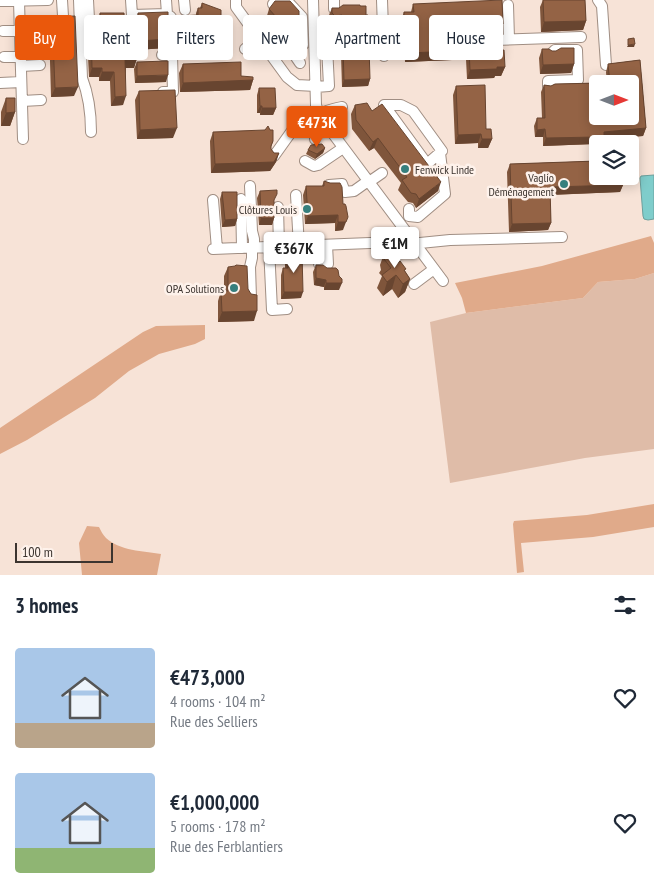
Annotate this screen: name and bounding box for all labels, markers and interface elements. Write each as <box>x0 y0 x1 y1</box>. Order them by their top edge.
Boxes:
chip: Buy <box>15 15 74 60</box>
chip: Rent <box>84 15 148 60</box>
chip: Filters <box>158 15 233 60</box>
chip: New <box>243 15 307 60</box>
chip: Apartment <box>317 15 419 60</box>
chip: House <box>429 15 503 60</box>
north arrow <box>589 75 639 125</box>
map controls <box>589 75 639 185</box>
pin: €473K <box>282 106 352 148</box>
text: €473K <box>298 112 336 132</box>
button: layers <box>589 135 639 185</box>
place label: Fenwick Linde <box>415 162 474 177</box>
marker: Fenwick Linde <box>399 163 411 175</box>
place label: Vaglio Déménagement <box>488 170 555 199</box>
marker: Vaglio Déménagement <box>558 178 570 190</box>
place label: Clôtures Louis <box>239 202 297 217</box>
marker: Clôtures Louis <box>301 203 313 215</box>
pin: €1M <box>371 226 419 269</box>
pin: €367K <box>259 232 329 274</box>
text: €1M <box>382 233 408 253</box>
text: €367K <box>275 238 313 258</box>
place label: OPA Solutions <box>166 281 224 296</box>
marker: OPA Solutions <box>228 282 240 294</box>
scale bar <box>15 540 112 563</box>
text: 100 m <box>22 543 53 561</box>
icon: filters <box>611 591 639 619</box>
text: 3 homes <box>15 592 78 619</box>
text: €473,000 <box>170 664 245 691</box>
icon: home <box>55 668 115 728</box>
icon: heart <box>611 684 639 712</box>
text: 4 rooms · 104 m² <box>170 691 266 711</box>
text: Rue des Selliers <box>170 711 258 731</box>
text: €1,000,000 <box>170 789 259 816</box>
icon: home <box>55 793 115 853</box>
icon: heart <box>611 809 639 837</box>
text: 5 rooms · 178 m² <box>170 816 266 836</box>
text: Rue des Ferblantiers <box>170 836 283 856</box>

